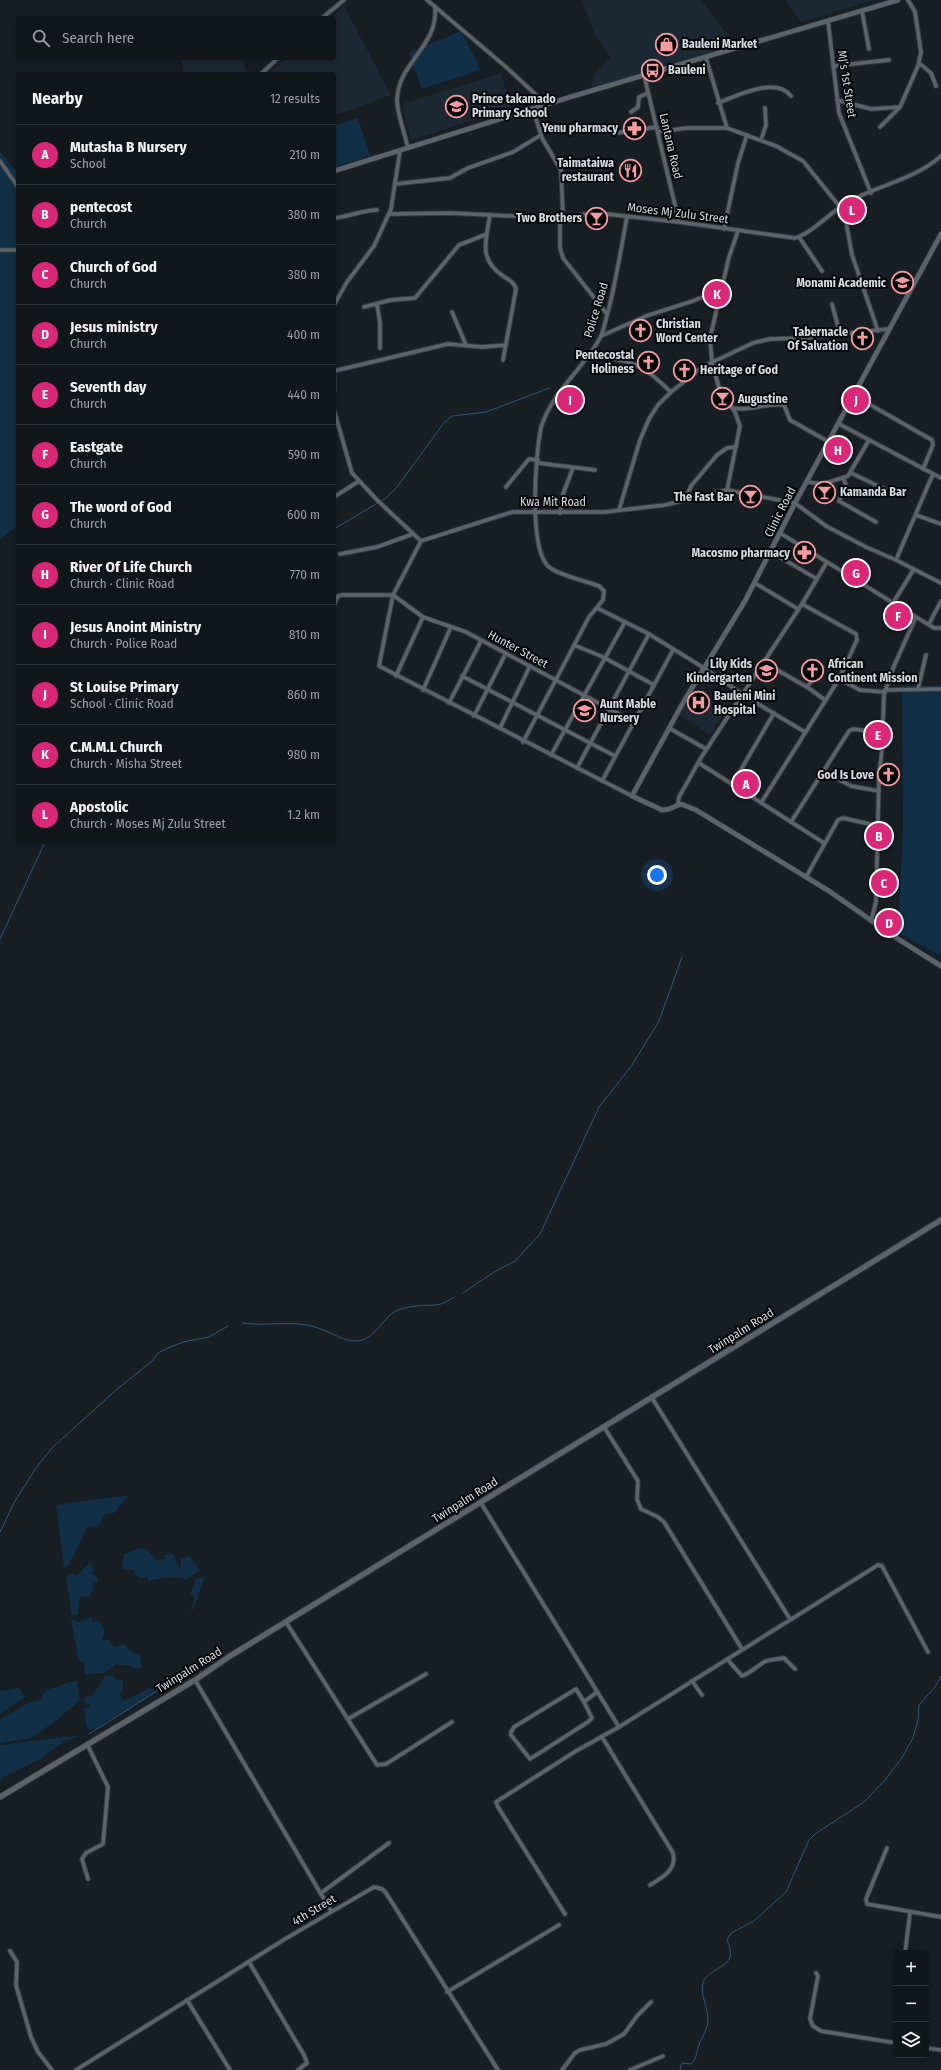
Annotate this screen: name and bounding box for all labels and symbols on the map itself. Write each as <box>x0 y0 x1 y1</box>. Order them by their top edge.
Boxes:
shop icon: Bauleni Market <box>654 31 680 57</box>
place label: Bauleni Market <box>682 37 758 51</box>
street label: MJ’s 1st Street <box>835 49 859 119</box>
bus stop icon: Bauleni <box>639 57 665 83</box>
place label: Bauleni <box>668 63 706 77</box>
place label: Prince takamado Primary School <box>472 92 556 120</box>
school or university icon: Prince takamado Primary School <box>443 93 469 119</box>
street label: Lantana Road <box>657 112 685 180</box>
pharmacy icon: Yenu pharmacy <box>621 115 647 141</box>
place label: Yenu pharmacy <box>541 121 618 135</box>
place label: Taimataiwa restaurant <box>557 156 615 184</box>
restaurant icon: Taimataiwa restaurant <box>617 157 643 183</box>
pin: L <box>839 195 865 225</box>
street label: Moses Mj Zulu Street <box>627 200 729 226</box>
bar icon: Two Brothers <box>584 205 610 231</box>
place label: Two Brothers <box>516 211 583 225</box>
school or university icon: Monami Academic <box>889 270 915 296</box>
place label: Monami Academic <box>796 276 887 290</box>
pin: K <box>704 279 730 309</box>
street label: Police Road <box>581 281 611 339</box>
place label: Christian Word Center <box>656 317 718 345</box>
church icon: Christian Word Center <box>628 318 654 344</box>
place label: Tabernacle Of Salvation <box>787 325 848 353</box>
church icon: Tabernacle Of Salvation <box>850 326 876 352</box>
place label: Pentecostal Holiness <box>575 348 635 376</box>
church icon: Pentecostal Holiness <box>636 349 662 375</box>
church icon: Heritage of God <box>672 357 698 383</box>
place label: Heritage of God <box>700 363 778 377</box>
pin: I <box>557 385 583 415</box>
pin: J <box>843 385 869 415</box>
bar icon: Augustine <box>710 386 736 412</box>
place label: Augustine <box>737 392 788 406</box>
pin: H <box>825 435 851 465</box>
bar icon: Kamanda Bar <box>811 479 837 505</box>
bar icon: The Fast Bar <box>737 484 763 510</box>
street label: Clinic Road <box>761 485 799 539</box>
place label: Kamanda Bar <box>840 485 907 499</box>
place label: The Fast Bar <box>674 490 735 504</box>
street label: Kwa Mit Road <box>520 495 586 509</box>
pharmacy icon: Macosmo pharmacy <box>792 540 818 566</box>
place label: Macosmo pharmacy <box>691 546 790 560</box>
pin: G <box>843 558 869 588</box>
pin: F <box>885 601 911 631</box>
street label: Hunter Street <box>486 627 551 671</box>
place label: Lily Kids Kindergarten <box>686 657 753 685</box>
place label: African Continent Mission <box>827 657 917 685</box>
school or university icon: Lily Kids Kindergarten <box>754 658 780 684</box>
church icon: African Continent Mission <box>799 658 825 684</box>
place label: Bauleni Mini Hospital <box>714 689 775 717</box>
hospital icon: Bauleni Mini Hospital <box>685 690 711 716</box>
place label: Aunt Mable Nursery <box>599 697 656 725</box>
school or university icon: Aunt Mable Nursery <box>571 698 597 724</box>
pin: E <box>865 720 891 750</box>
church icon: God Is Love <box>876 762 902 788</box>
place label: God Is Love <box>817 768 874 782</box>
pin: A <box>733 769 759 799</box>
pin: B <box>866 821 892 851</box>
your location <box>647 865 667 885</box>
pin: C <box>871 868 897 898</box>
pin: D <box>876 908 902 938</box>
street label: Twinpalm Road <box>706 1305 776 1357</box>
street label: Twinpalm Road <box>430 1474 500 1526</box>
street label: Twinpalm Road <box>154 1644 224 1696</box>
street label: 4th Street <box>290 1892 338 1928</box>

